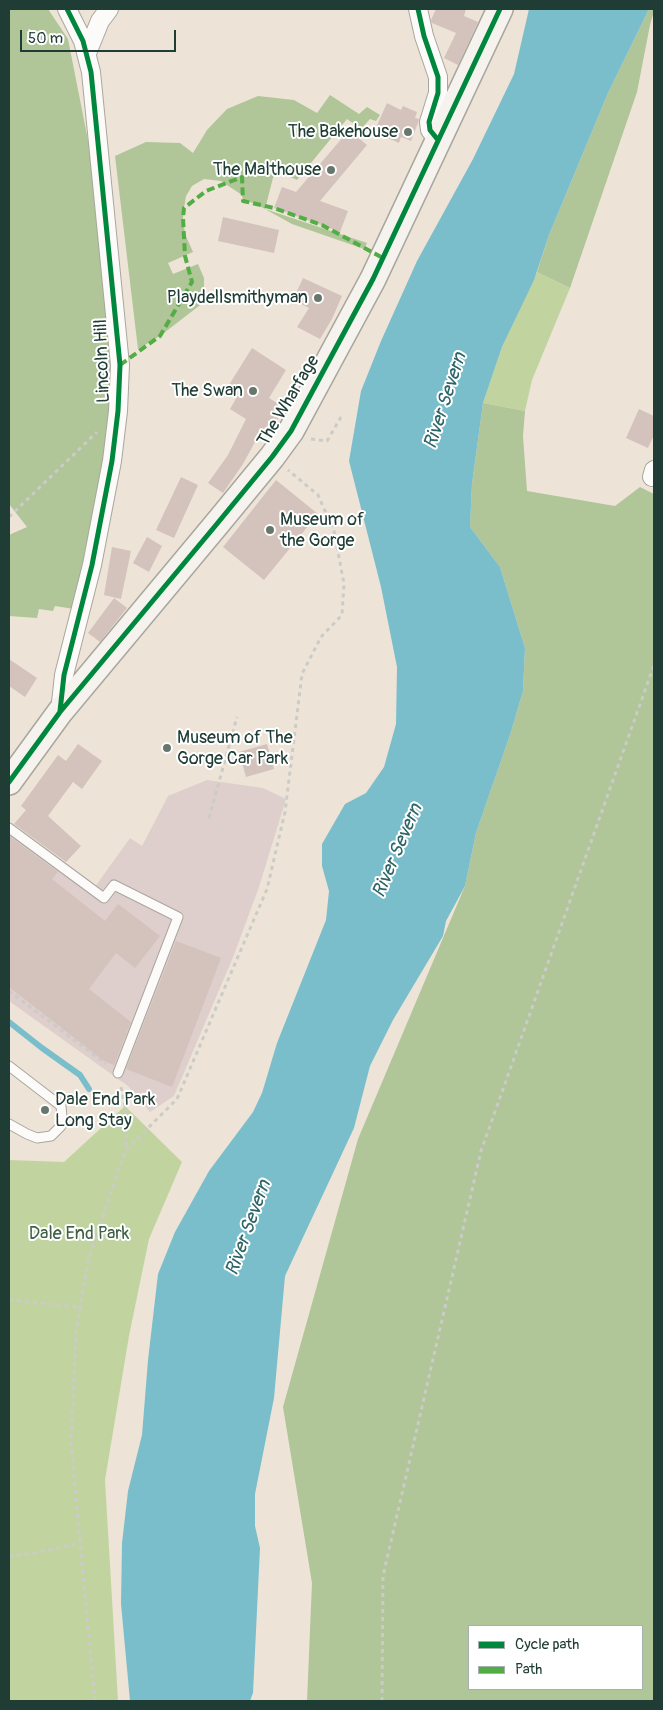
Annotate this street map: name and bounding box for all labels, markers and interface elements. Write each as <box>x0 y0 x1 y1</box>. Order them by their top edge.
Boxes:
scale bar <box>22 20 179 52</box>
text: 50 m <box>28 29 63 48</box>
place label: The Bakehouse <box>288 121 398 143</box>
marker: The Bakehouse <box>402 126 414 138</box>
place label: The Malthouse <box>213 159 321 181</box>
marker: The Malthouse <box>325 164 337 176</box>
place label: Playdellsmithyman <box>167 287 308 309</box>
marker: Playdellsmithyman <box>312 292 324 304</box>
street label: Lincoln Hill <box>91 319 115 403</box>
water label: River Severn <box>420 350 472 452</box>
street label: The Wharfage <box>253 351 325 451</box>
place label: The Swan <box>171 380 243 402</box>
marker: The Swan <box>247 385 259 397</box>
place label: Museum of the Gorge <box>280 509 364 552</box>
marker: Museum of the Gorge <box>264 524 276 536</box>
place label: Museum of The Gorge Car Park <box>177 727 293 770</box>
marker: Museum of The Gorge Car Park <box>161 742 173 754</box>
water label: River Severn <box>368 801 428 901</box>
place label: Dale End Park Long Stay <box>55 1089 156 1132</box>
marker: Dale End Park Long Stay <box>39 1104 51 1116</box>
water label: River Severn <box>221 1177 277 1279</box>
park label: Dale End Park <box>29 1223 129 1245</box>
legend <box>468 1625 643 1690</box>
text: Cycle path <box>515 1635 579 1654</box>
text: Path <box>515 1660 542 1679</box>

